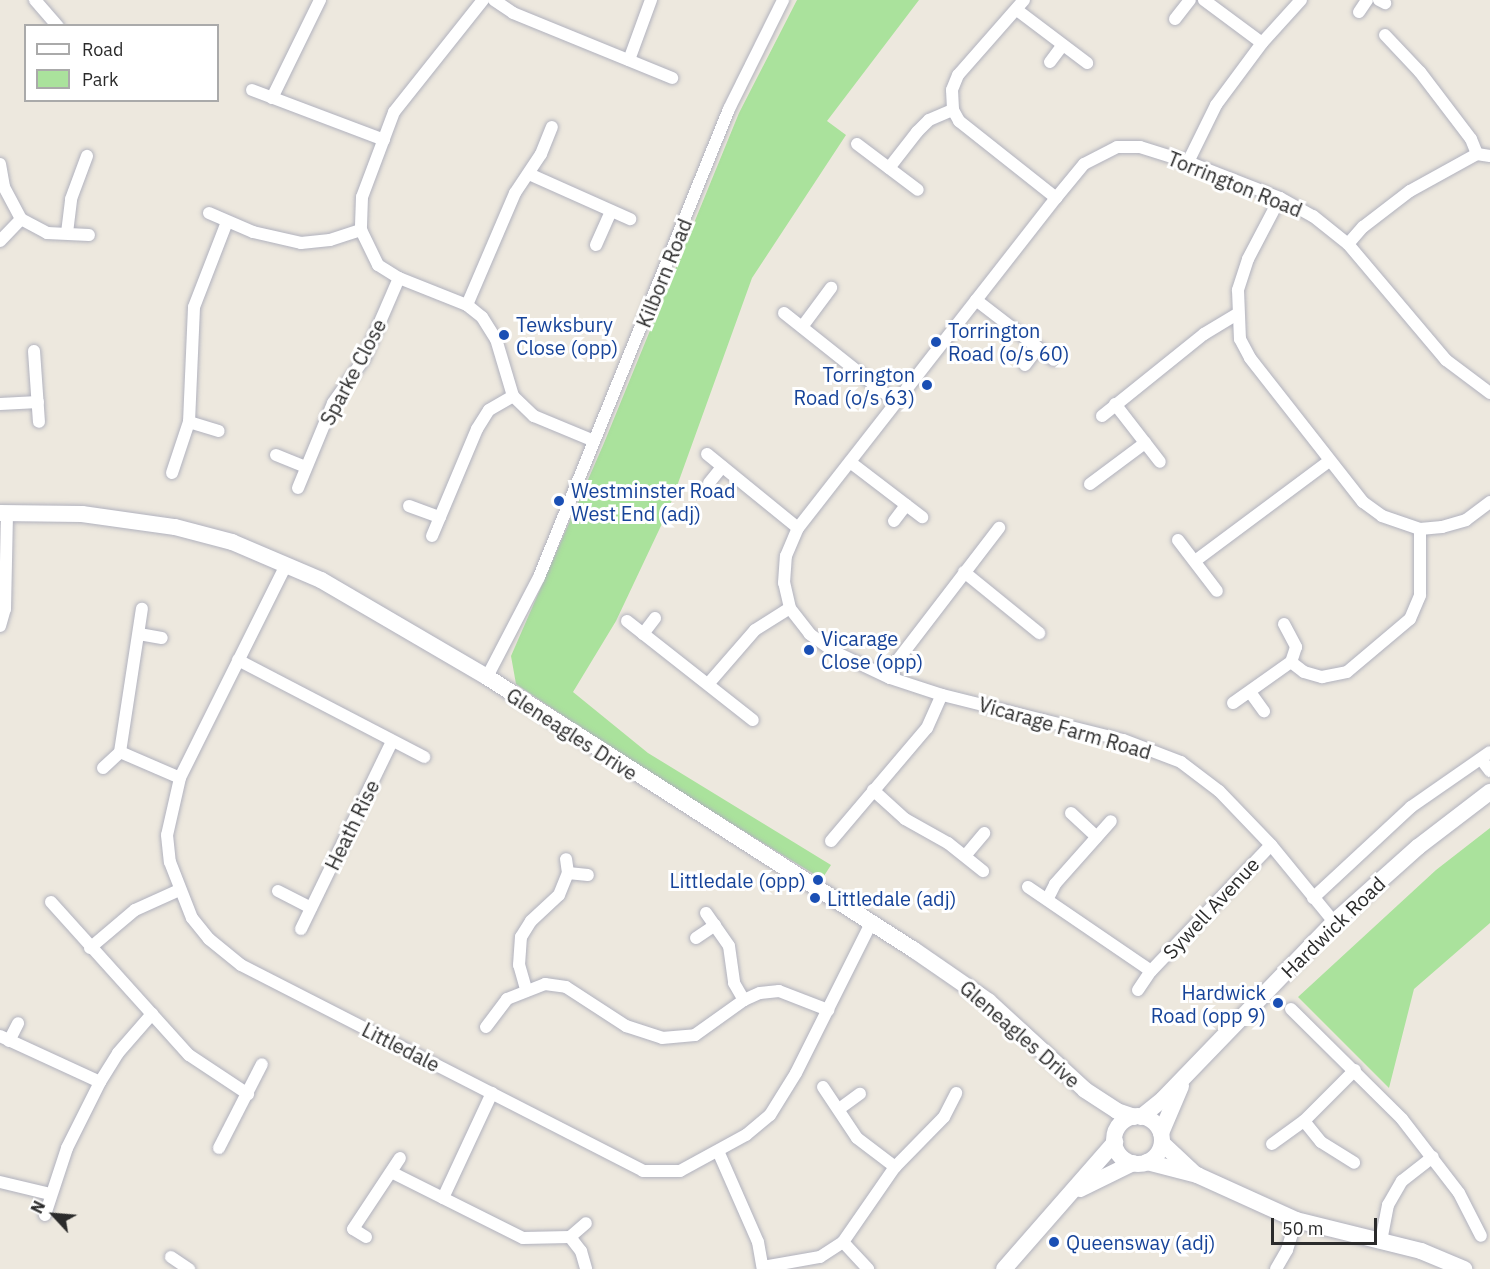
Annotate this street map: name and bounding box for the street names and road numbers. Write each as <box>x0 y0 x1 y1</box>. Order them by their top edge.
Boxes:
street label: Torrington Road <box>1164 146 1306 222</box>
street label: Kilborn Road <box>631 215 697 331</box>
street label: Sparke Close <box>315 315 391 429</box>
street label: Gleneagles Drive <box>502 683 642 785</box>
street label: Vicarage Farm Road <box>976 692 1154 764</box>
street label: Heath Rise <box>320 776 384 874</box>
street label: Sywell Avenue <box>1158 852 1264 964</box>
street label: Hardwick Road <box>1276 871 1390 983</box>
street label: Gleneagles Drive <box>955 975 1085 1093</box>
street label: Littledale <box>358 1017 444 1077</box>

